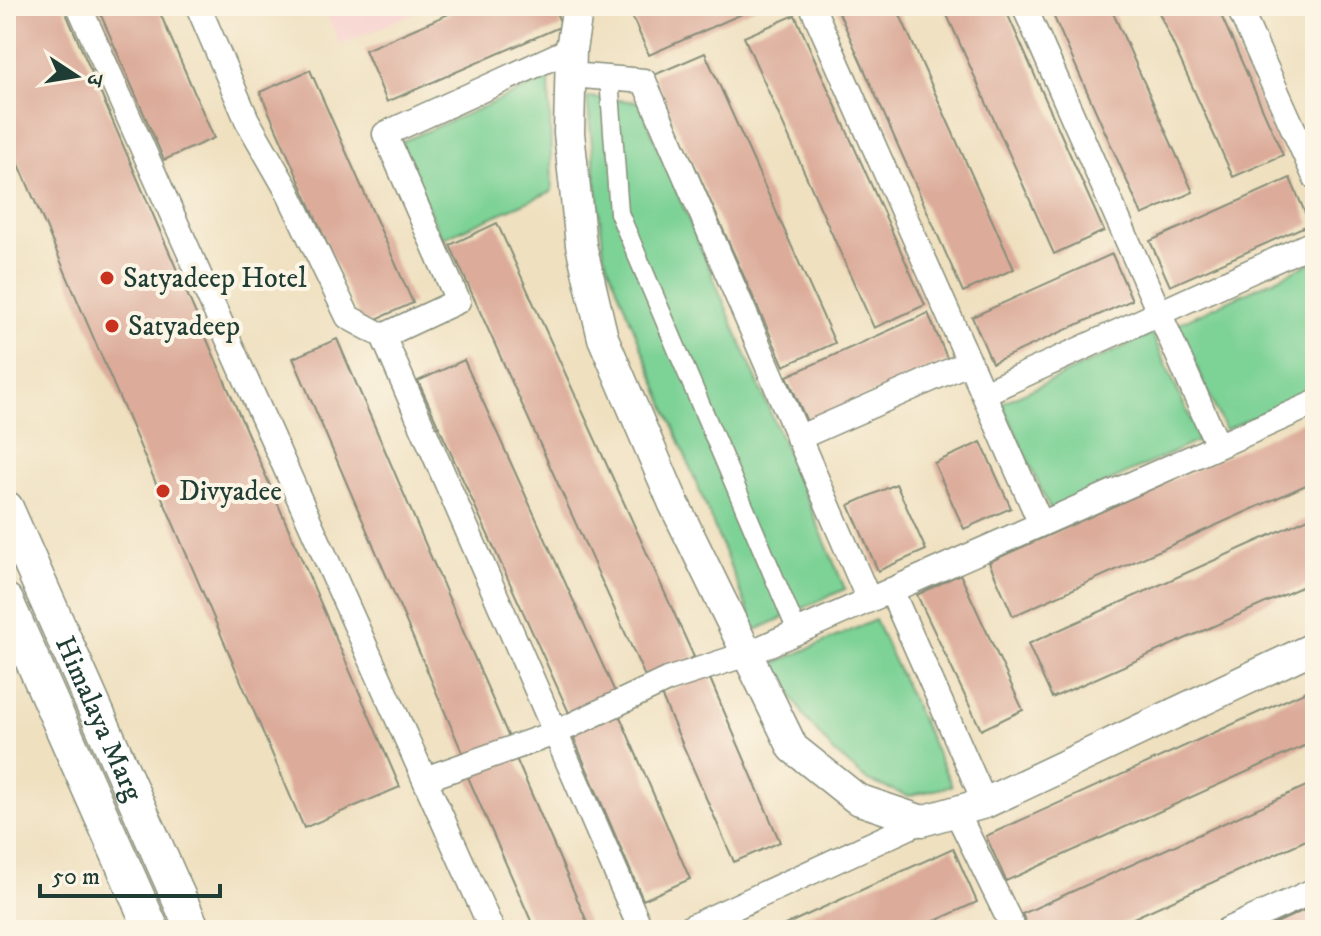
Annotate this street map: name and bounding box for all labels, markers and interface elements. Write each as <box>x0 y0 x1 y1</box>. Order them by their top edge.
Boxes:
north arrow <box>36 36 116 116</box>
text: उ <box>79 70 109 90</box>
place label: Satyadeep Hotel <box>123 261 307 296</box>
marker: Satyadeep Hotel <box>98 269 116 287</box>
place label: Satyadeep <box>128 309 240 344</box>
marker: Satyadeep <box>103 317 121 335</box>
place label: Divyadee <box>179 474 282 509</box>
marker: Divyadee <box>154 482 172 500</box>
street label: Himalaya Marg <box>47 630 151 806</box>
scale bar <box>40 848 220 898</box>
text: 50 m <box>52 862 100 892</box>

